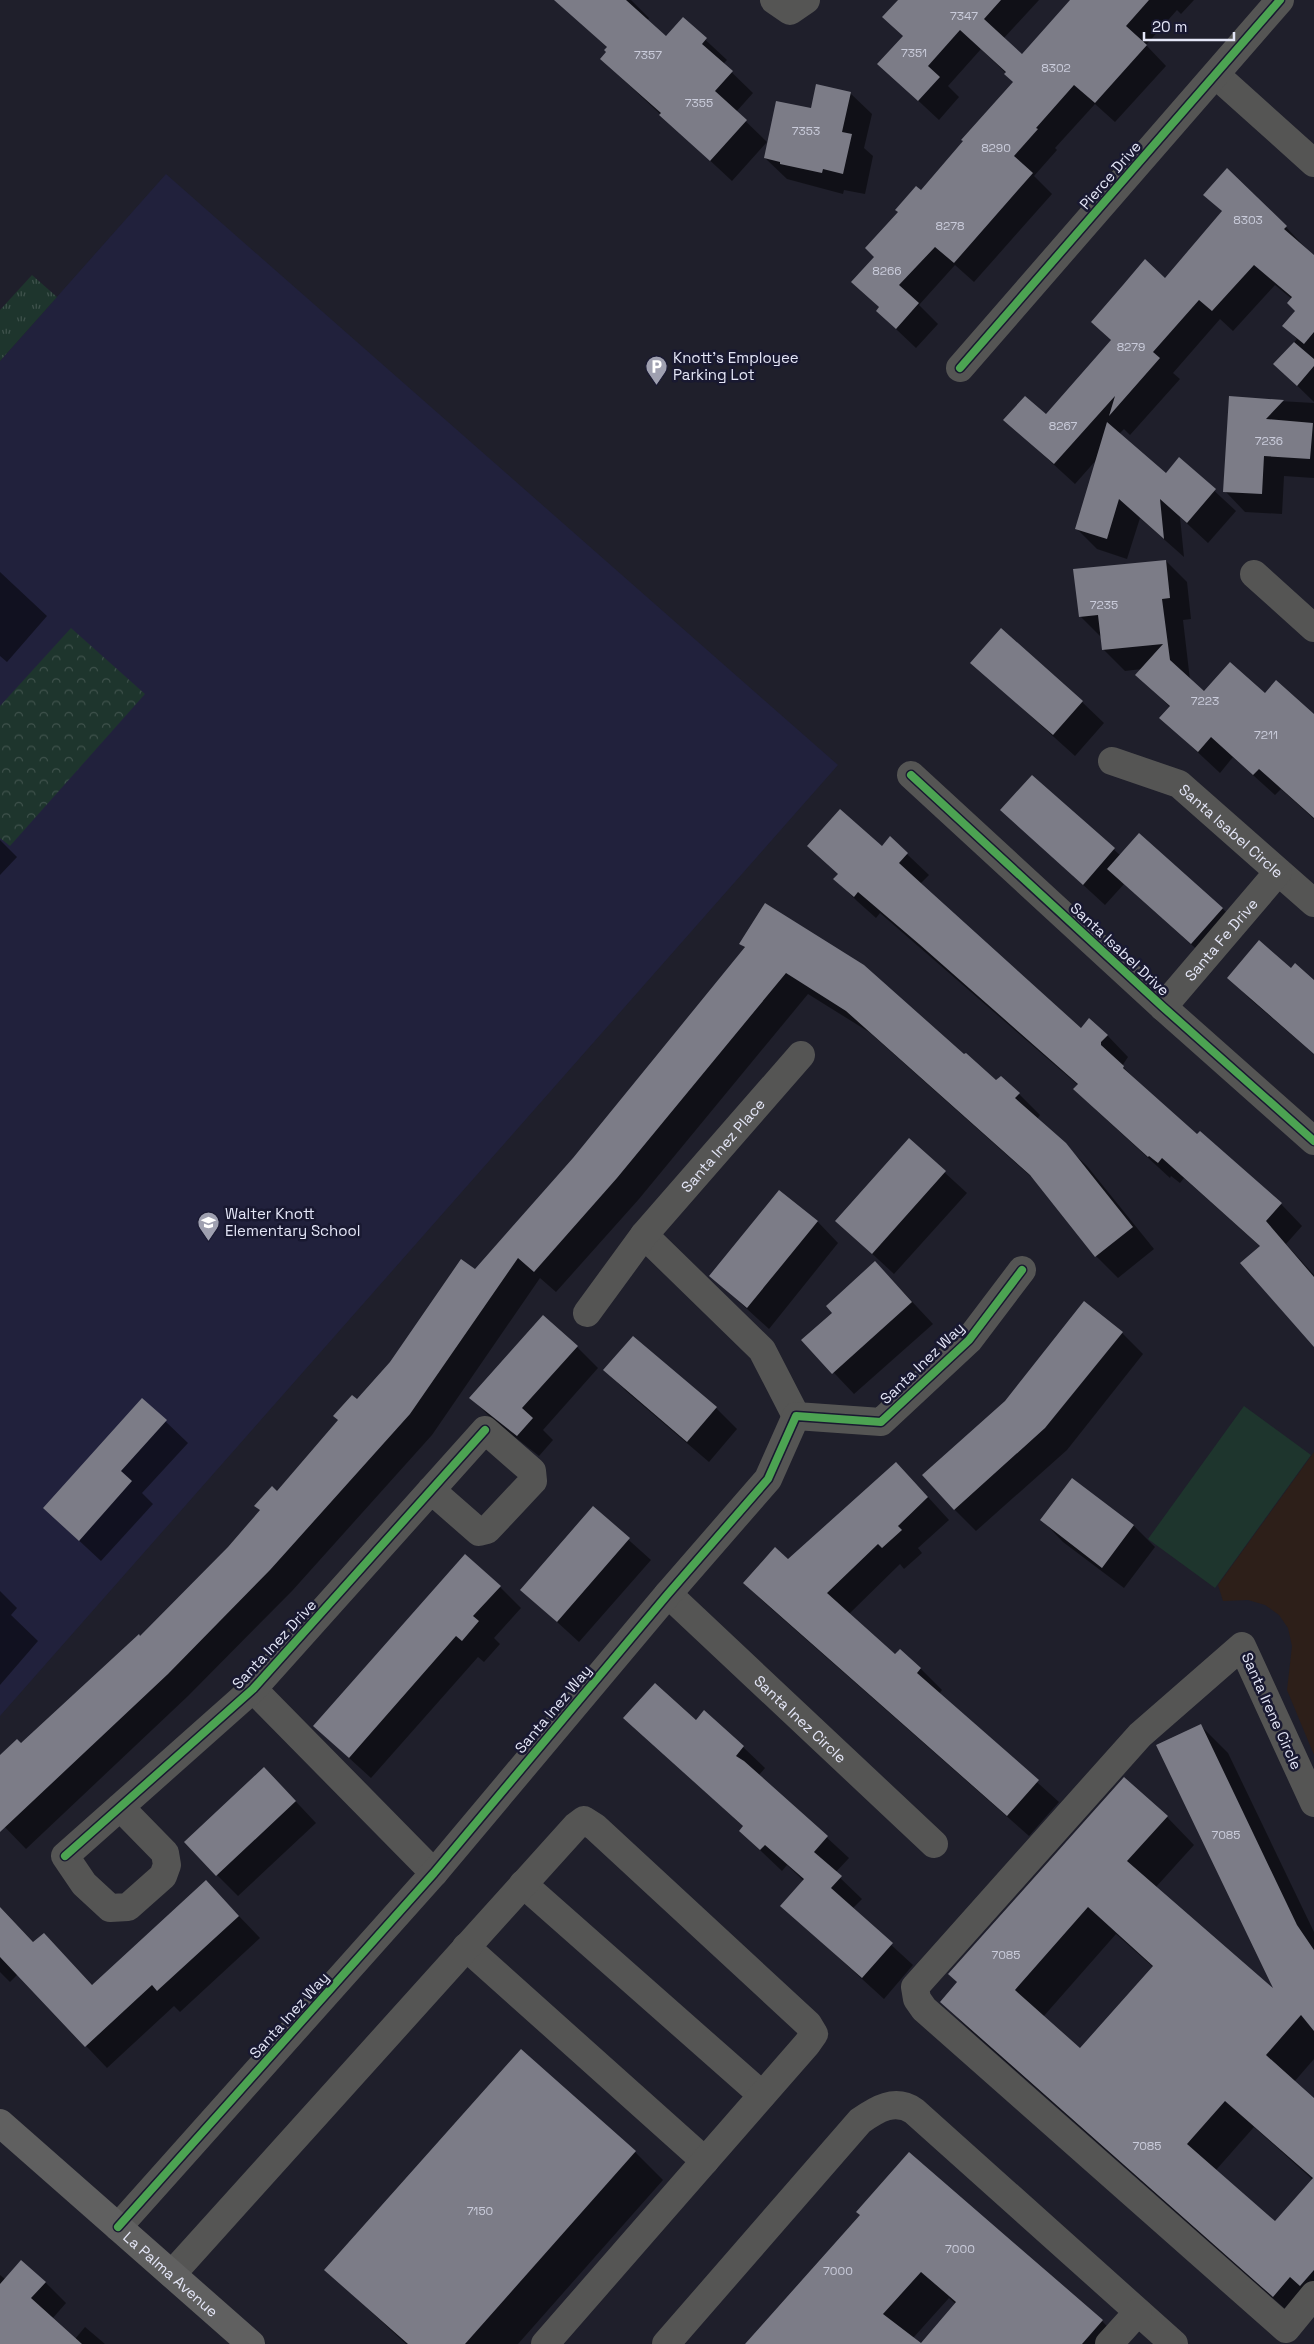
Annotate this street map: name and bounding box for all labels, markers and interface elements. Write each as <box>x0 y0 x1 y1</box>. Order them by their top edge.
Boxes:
house number: 7347 <box>950 8 978 24</box>
scale bar <box>1144 10 1234 42</box>
text: 20 m <box>1152 17 1187 36</box>
house number: 7351 <box>901 45 927 61</box>
house number: 7357 <box>634 47 662 63</box>
house number: 8302 <box>1041 60 1071 76</box>
house number: 7355 <box>685 95 713 111</box>
house number: 7353 <box>792 123 820 139</box>
street label: Pierce Drive <box>1075 137 1145 213</box>
house number: 8290 <box>981 140 1011 156</box>
house number: 8303 <box>1233 212 1263 228</box>
house number: 8278 <box>936 218 964 234</box>
house number: 8266 <box>872 263 902 279</box>
house number: 8279 <box>1117 339 1145 355</box>
place label: Knott's Employee Parking Lot <box>673 348 799 384</box>
parking icon: Knott's Employee Parking Lot <box>645 354 669 385</box>
house number: 8267 <box>1049 418 1078 434</box>
house number: 7236 <box>1255 433 1283 449</box>
house number: 7235 <box>1090 597 1118 613</box>
house number: 7223 <box>1191 693 1219 709</box>
house number: 7211 <box>1254 727 1278 743</box>
street label: Santa Isabel Circle <box>1176 779 1288 881</box>
street label: Santa Fe Drive <box>1180 894 1261 985</box>
street label: Santa Isabel Drive <box>1067 898 1173 1000</box>
street label: Santa Inez Place <box>676 1094 769 1196</box>
place label: Walter Knott Elementary School <box>225 1204 361 1240</box>
school or university icon: Walter Knott Elementary School <box>197 1210 221 1241</box>
street label: Santa Inez Way <box>876 1318 968 1408</box>
street label: Santa Inez Drive <box>228 1595 320 1693</box>
street label: Santa Irene Circle <box>1238 1649 1306 1773</box>
street label: Santa Inez Way <box>510 1661 596 1757</box>
street label: Santa Inez Circle <box>751 1671 851 1767</box>
house number: 7085 <box>1211 1827 1241 1843</box>
house number: 7085 <box>991 1947 1021 1963</box>
street label: Santa Inez Way <box>245 1968 333 2062</box>
house number: 7085 <box>1132 2138 1162 2154</box>
house number: 7150 <box>467 2203 493 2219</box>
street label: La Palma Avenue <box>120 2227 223 2321</box>
house number: 7000 <box>945 2241 975 2257</box>
house number: 7000 <box>823 2263 853 2279</box>

